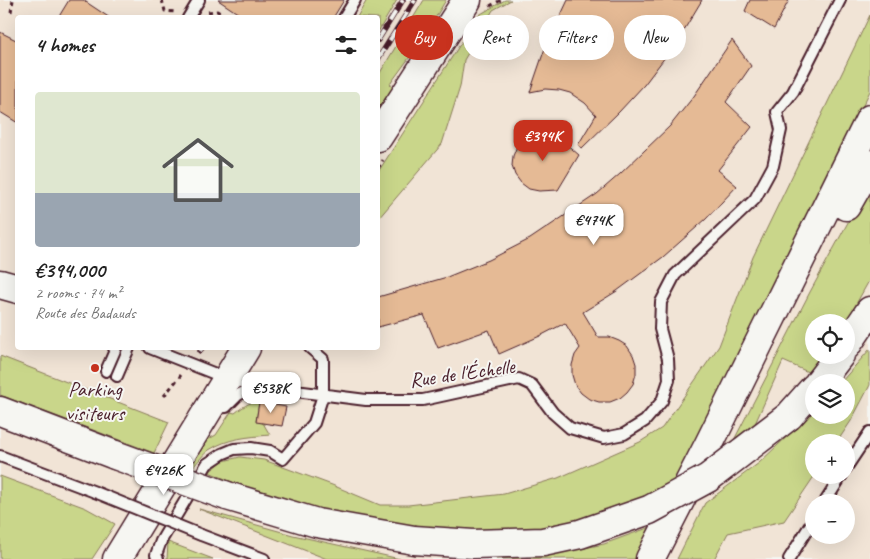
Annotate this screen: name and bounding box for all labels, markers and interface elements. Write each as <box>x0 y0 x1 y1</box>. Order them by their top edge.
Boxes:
chip: Buy <box>395 15 453 60</box>
chip: Rent <box>463 15 529 60</box>
chip: Filters <box>539 15 614 60</box>
chip: New <box>624 15 686 60</box>
icon: filters <box>332 31 360 59</box>
text: 4 homes <box>35 32 94 58</box>
pin: €394K <box>508 120 578 162</box>
icon: home <box>153 125 243 215</box>
text: €394K <box>525 126 561 146</box>
pin: €474K <box>559 204 629 246</box>
text: €474K <box>576 210 612 230</box>
text: €394,000 <box>35 257 105 283</box>
text: 2 rooms · 74 m² <box>35 283 121 303</box>
text: Route des Badauds <box>35 303 135 323</box>
map controls <box>805 314 855 544</box>
button: locate <box>805 314 855 364</box>
street label: Rue de l'Échelle <box>408 353 517 393</box>
marker: Parking visiteurs <box>89 362 101 374</box>
pin: €538K <box>236 372 306 414</box>
button: layers <box>805 374 855 424</box>
place label: Parking visiteurs <box>66 376 126 426</box>
text: €538K <box>253 378 289 398</box>
button: + <box>805 434 855 484</box>
pin: €426K <box>129 454 199 496</box>
text: €426K <box>145 460 183 480</box>
button: − <box>805 494 855 544</box>

